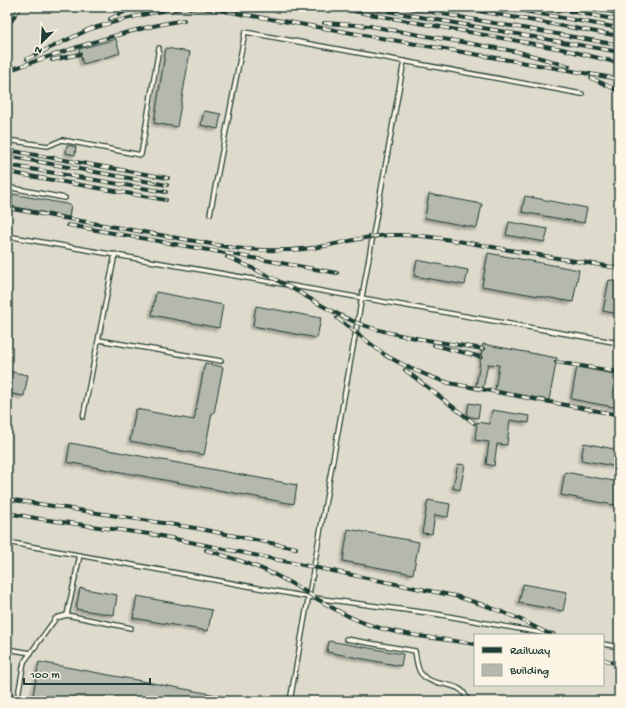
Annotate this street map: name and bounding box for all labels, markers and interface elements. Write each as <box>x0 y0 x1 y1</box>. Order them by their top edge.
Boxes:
north arrow <box>22 22 62 62</box>
text: N <box>33 42 44 56</box>
legend <box>474 634 604 686</box>
text: Railway <box>510 645 550 659</box>
scale bar <box>24 660 150 686</box>
text: Building <box>509 665 549 679</box>
text: 100 m <box>29 669 60 683</box>

